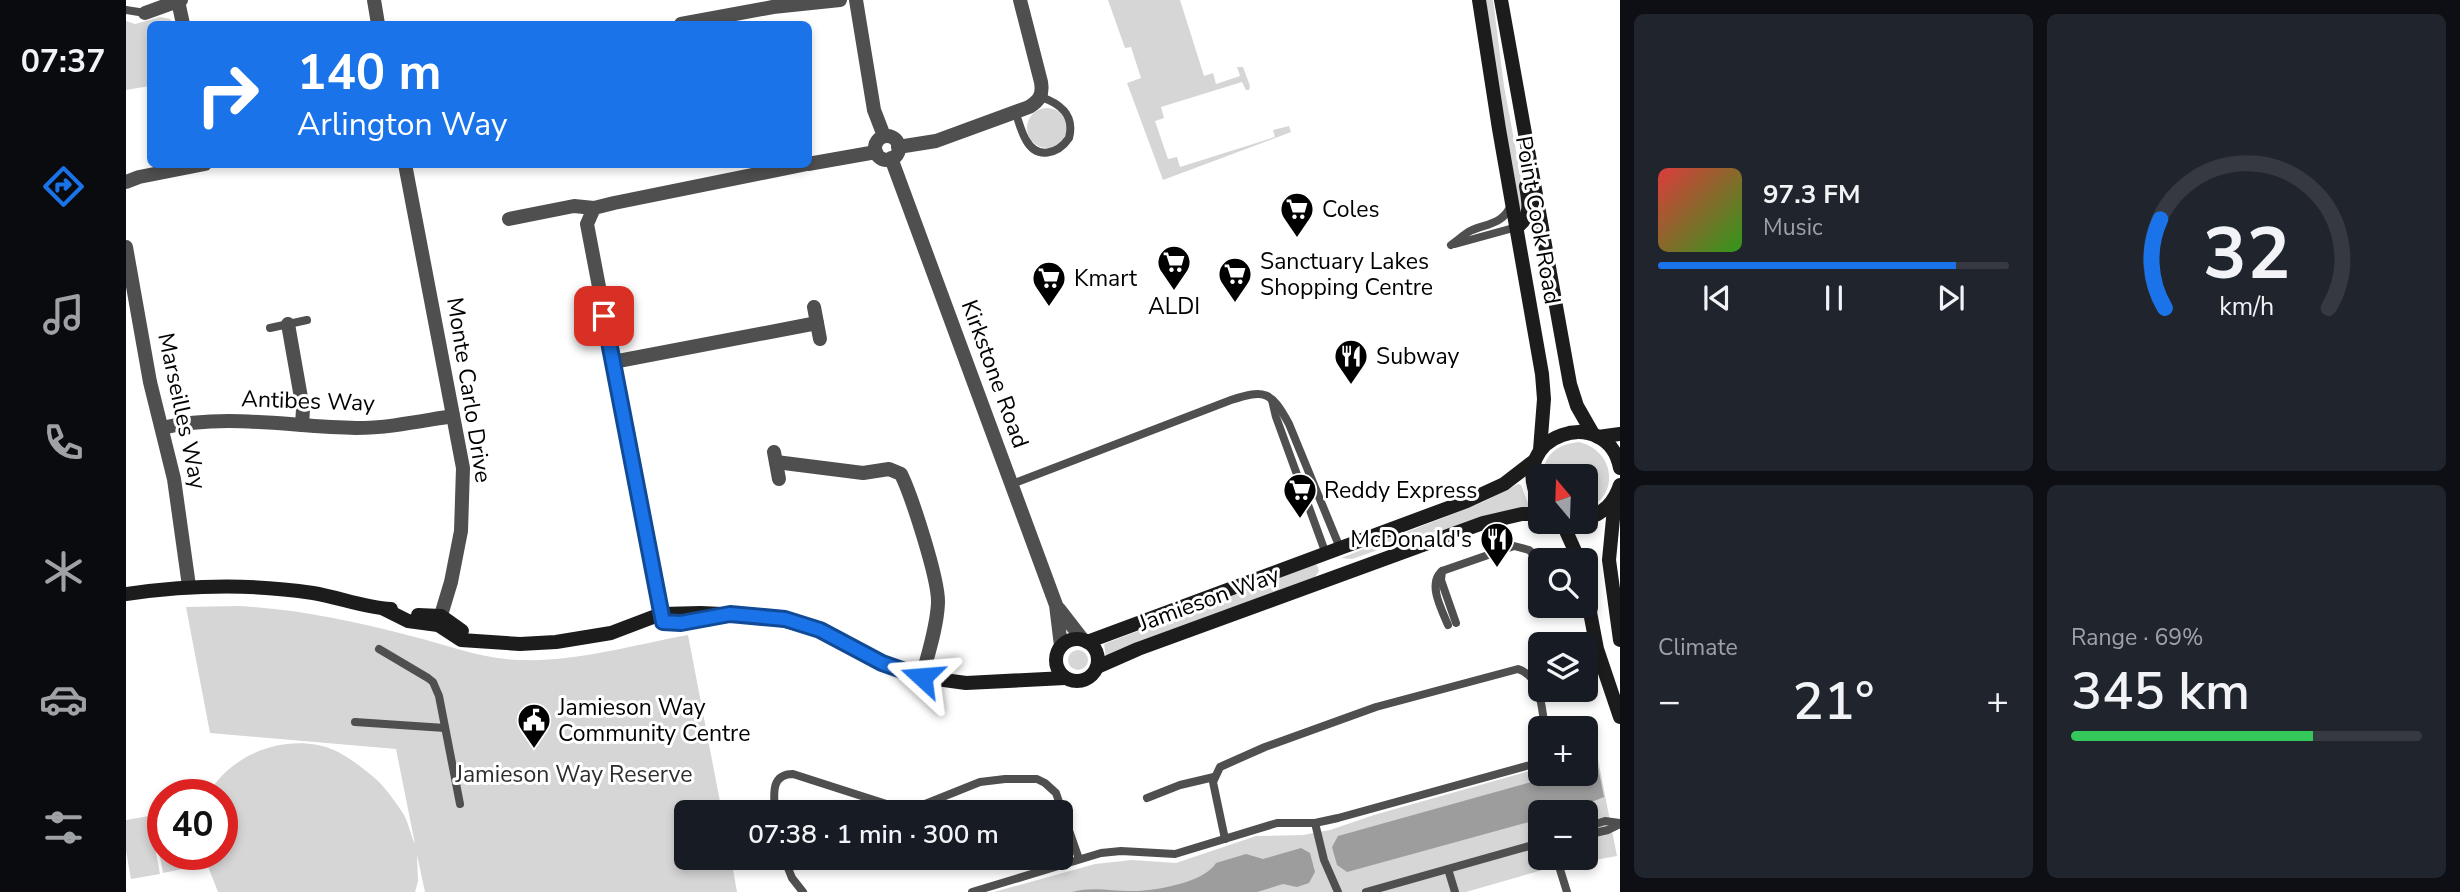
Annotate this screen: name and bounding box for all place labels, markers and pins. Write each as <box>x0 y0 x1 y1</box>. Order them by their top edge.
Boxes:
supermarket icon: Coles <box>1278 190 1316 239</box>
place label: Coles <box>1322 194 1379 225</box>
supermarket icon: ALDI <box>1155 243 1193 292</box>
place label: Sanctuary Lakes Shopping Centre <box>1260 246 1433 303</box>
supermarket icon: Sanctuary Lakes Shopping Centre <box>1216 255 1254 304</box>
supermarket icon: Kmart <box>1030 259 1068 308</box>
place label: Kmart <box>1074 263 1138 294</box>
pin <box>574 286 634 346</box>
place label: ALDI <box>1148 291 1200 322</box>
restaurant icon: Subway <box>1332 337 1370 386</box>
place label: Subway <box>1376 341 1459 372</box>
supermarket icon: Reddy Express <box>1281 471 1319 520</box>
place label: Reddy Express <box>1324 475 1477 506</box>
restaurant icon: McDonald's <box>1478 520 1516 569</box>
place label: McDonald's <box>1350 524 1472 555</box>
place label: Jamieson Way Community Centre <box>557 692 750 749</box>
public building icon: Jamieson Way Community Centre <box>515 701 553 750</box>

